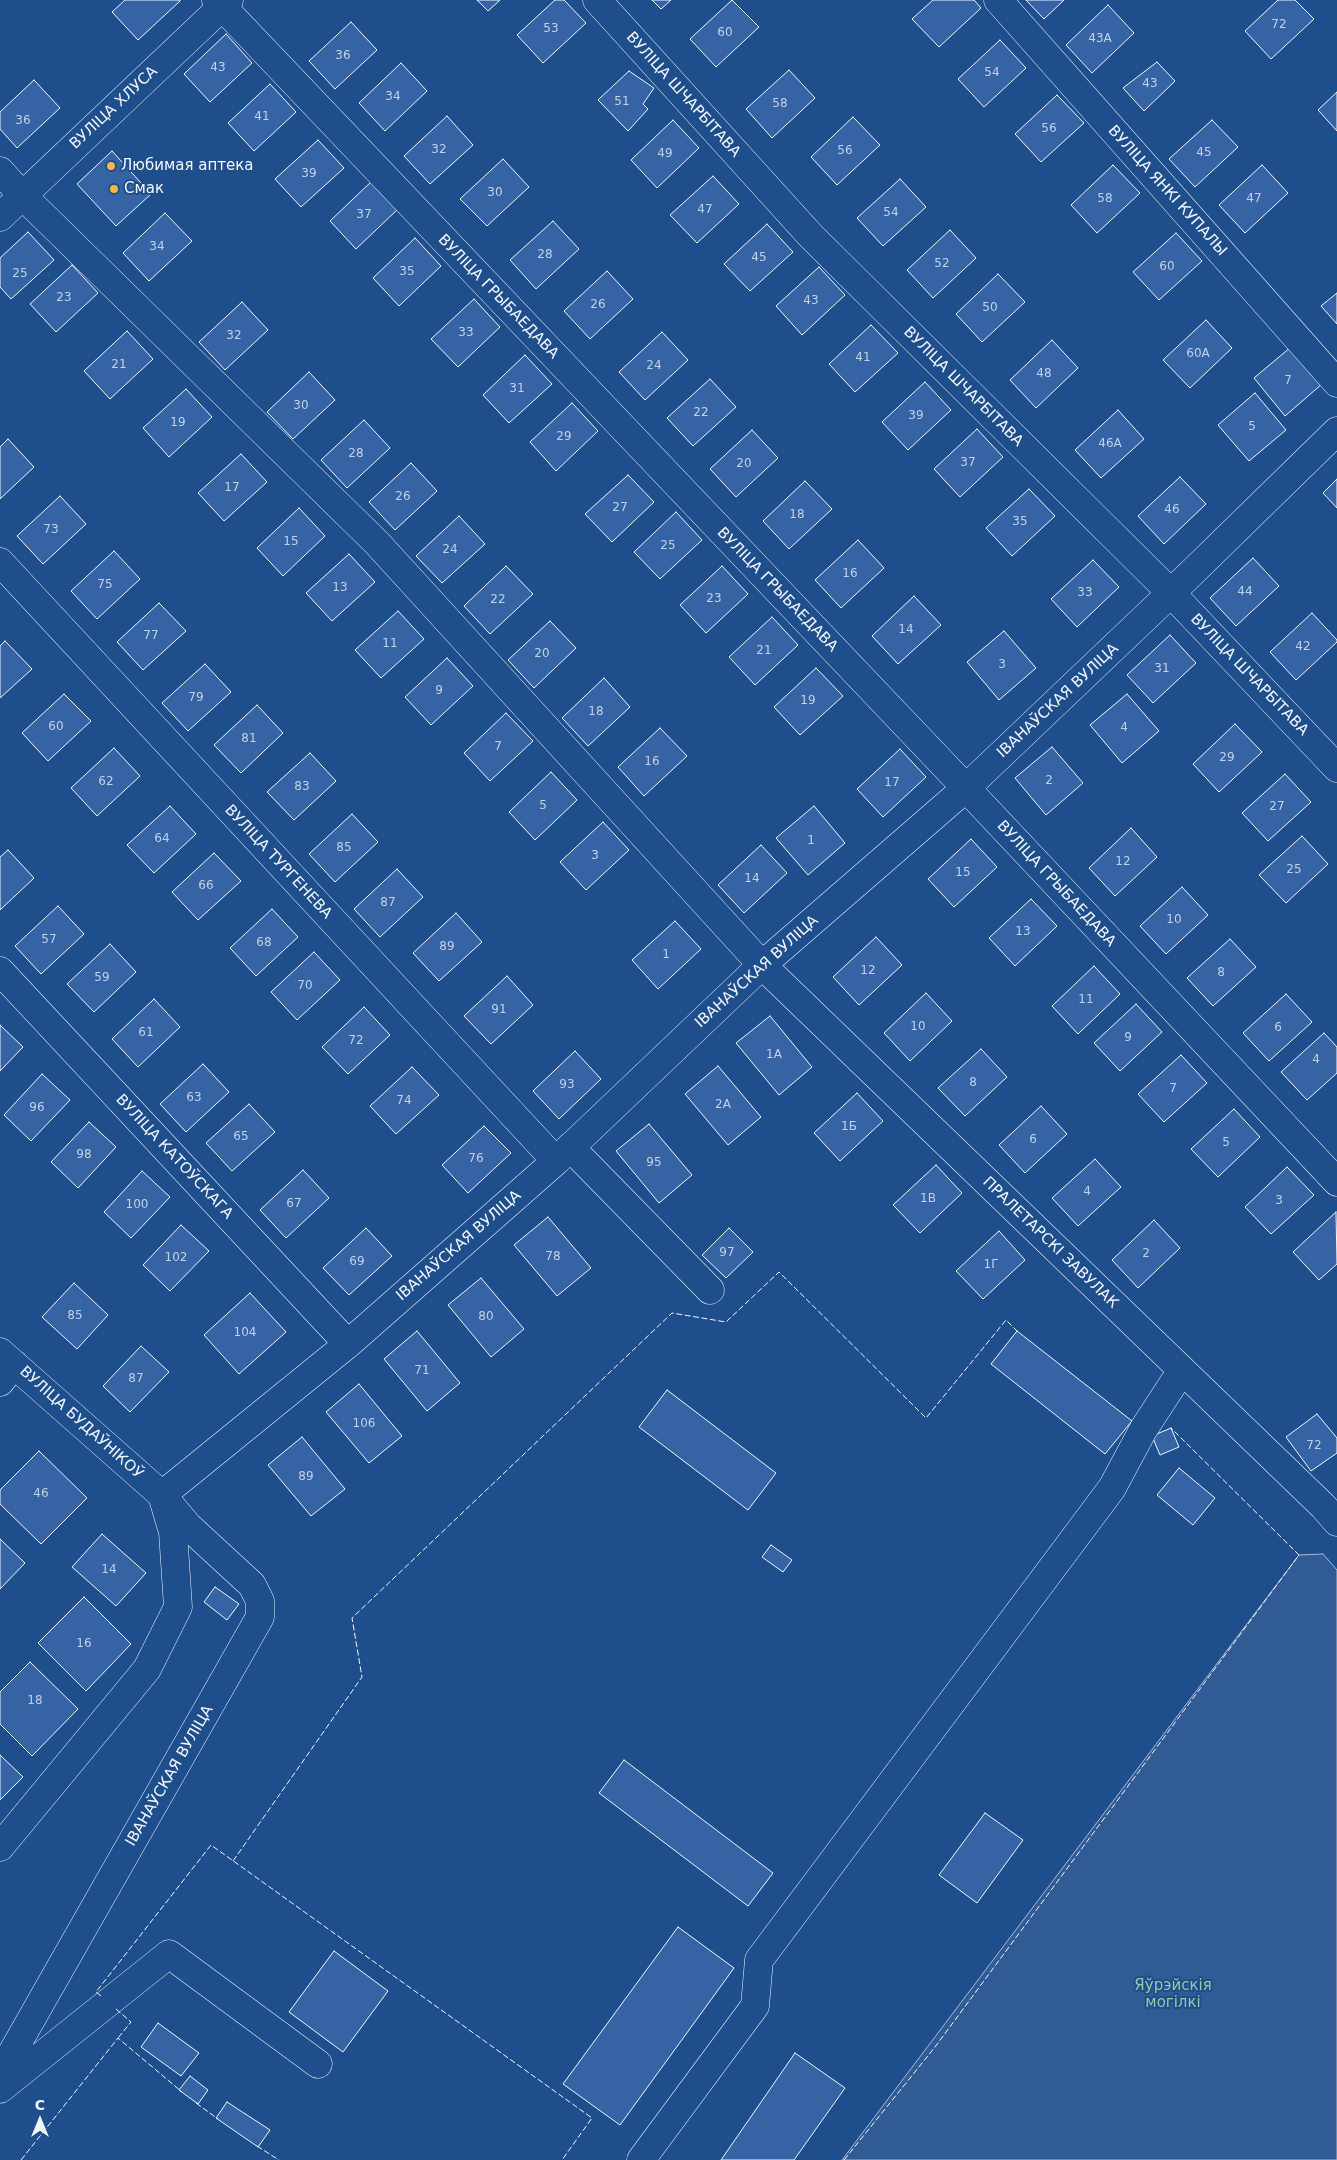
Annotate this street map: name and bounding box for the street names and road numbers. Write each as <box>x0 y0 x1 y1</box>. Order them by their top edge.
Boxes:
street label: ВУЛІЦА ШЧАРБІТАВА <box>622 29 744 161</box>
street label: ВУЛІЦА ХЛУСА <box>66 63 162 153</box>
street label: ВУЛІЦА ЯНКІ КУПАЛЫ <box>1104 122 1230 260</box>
street label: ВУЛІЦА ГРЫБАЕДАВА <box>434 231 562 363</box>
street label: ВУЛІЦА ШЧАРБІТАВА <box>899 323 1027 451</box>
street label: ВУЛІЦА ГРЫБАЕДАВА <box>713 524 841 656</box>
street label: ВУЛІЦА ШЧАРБІТАВА <box>1186 610 1312 740</box>
street label: ІВАНАЎСКАЯ ВУЛІЦА <box>994 640 1122 762</box>
street label: ВУЛІЦА ТУРГЕНЕВА <box>221 801 335 923</box>
street label: ВУЛІЦА ГРЫБАЕДАВА <box>993 817 1119 951</box>
street label: ІВАНАЎСКАЯ ВУЛІЦА <box>692 912 822 1032</box>
street label: ВУЛІЦА КАТОЎСКАГА <box>112 1091 236 1223</box>
street label: ПРАЛЕТАРСКІ ЗАВУЛАК <box>978 1173 1122 1313</box>
street label: ІВАНАЎСКАЯ ВУЛІЦА <box>393 1187 525 1305</box>
street label: ВУЛІЦА БУДАЎНІКОЎ <box>16 1363 146 1483</box>
street label: ІВАНАЎСКАЯ ВУЛІЦА <box>122 1703 218 1849</box>

